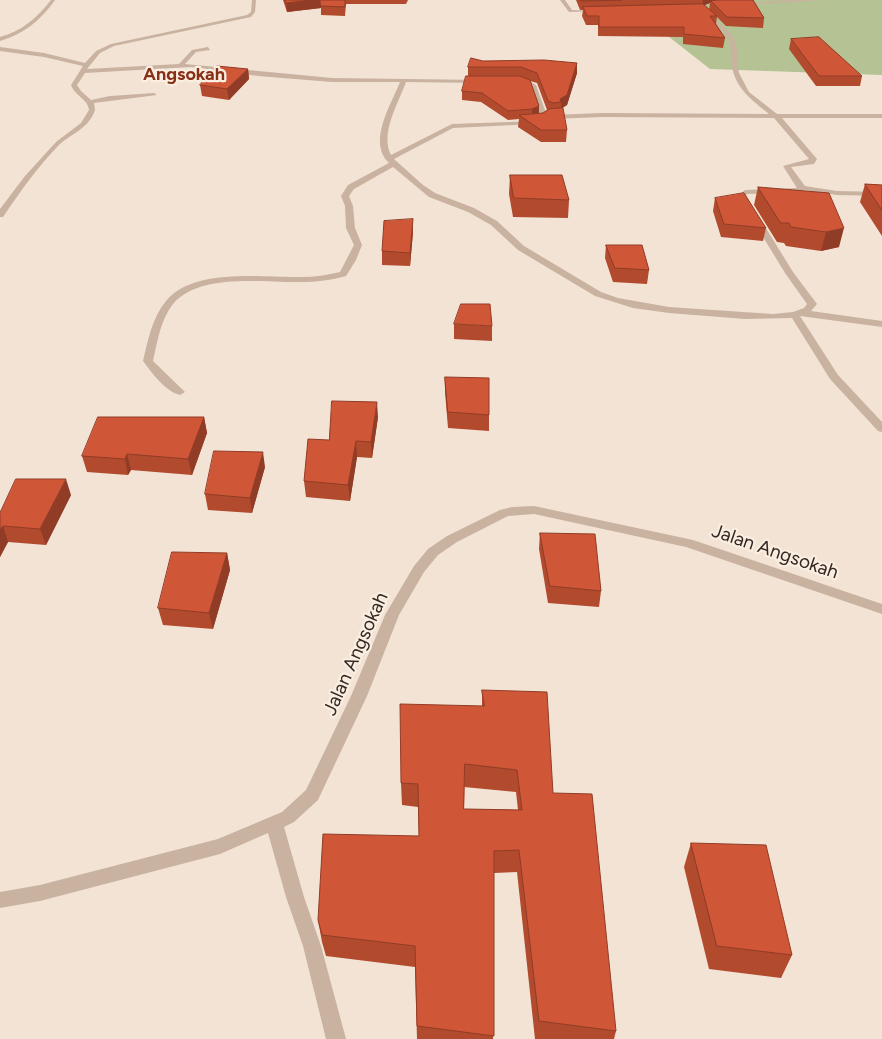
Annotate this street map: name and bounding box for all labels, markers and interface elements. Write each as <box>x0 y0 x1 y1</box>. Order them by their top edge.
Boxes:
district label: Angsokah <box>143 64 225 86</box>
street label: Jalan Angsokah <box>709 520 841 584</box>
street label: Jalan Angsokah <box>319 589 393 719</box>

